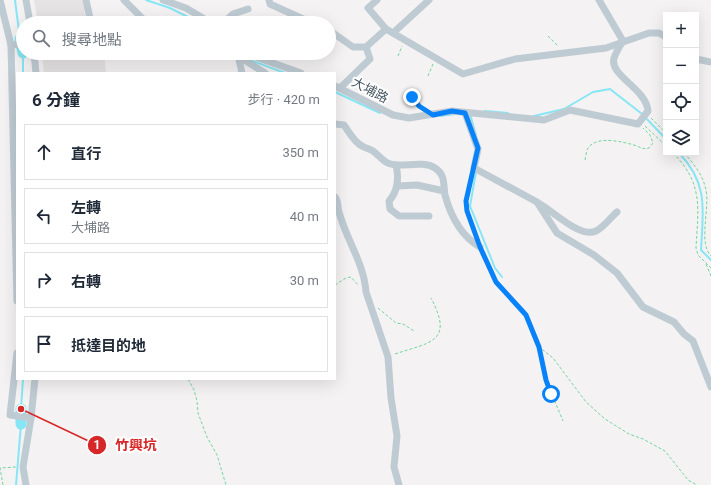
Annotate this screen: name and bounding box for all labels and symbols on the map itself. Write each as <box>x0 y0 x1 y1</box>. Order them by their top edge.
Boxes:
street label: 大埔路 <box>349 74 391 106</box>
route end <box>403 88 421 106</box>
route start <box>542 385 560 403</box>
callout: 竹興坑 <box>87 432 165 458</box>
text: 竹興坑 <box>115 437 157 453</box>
text: 1 <box>94 438 100 452</box>

